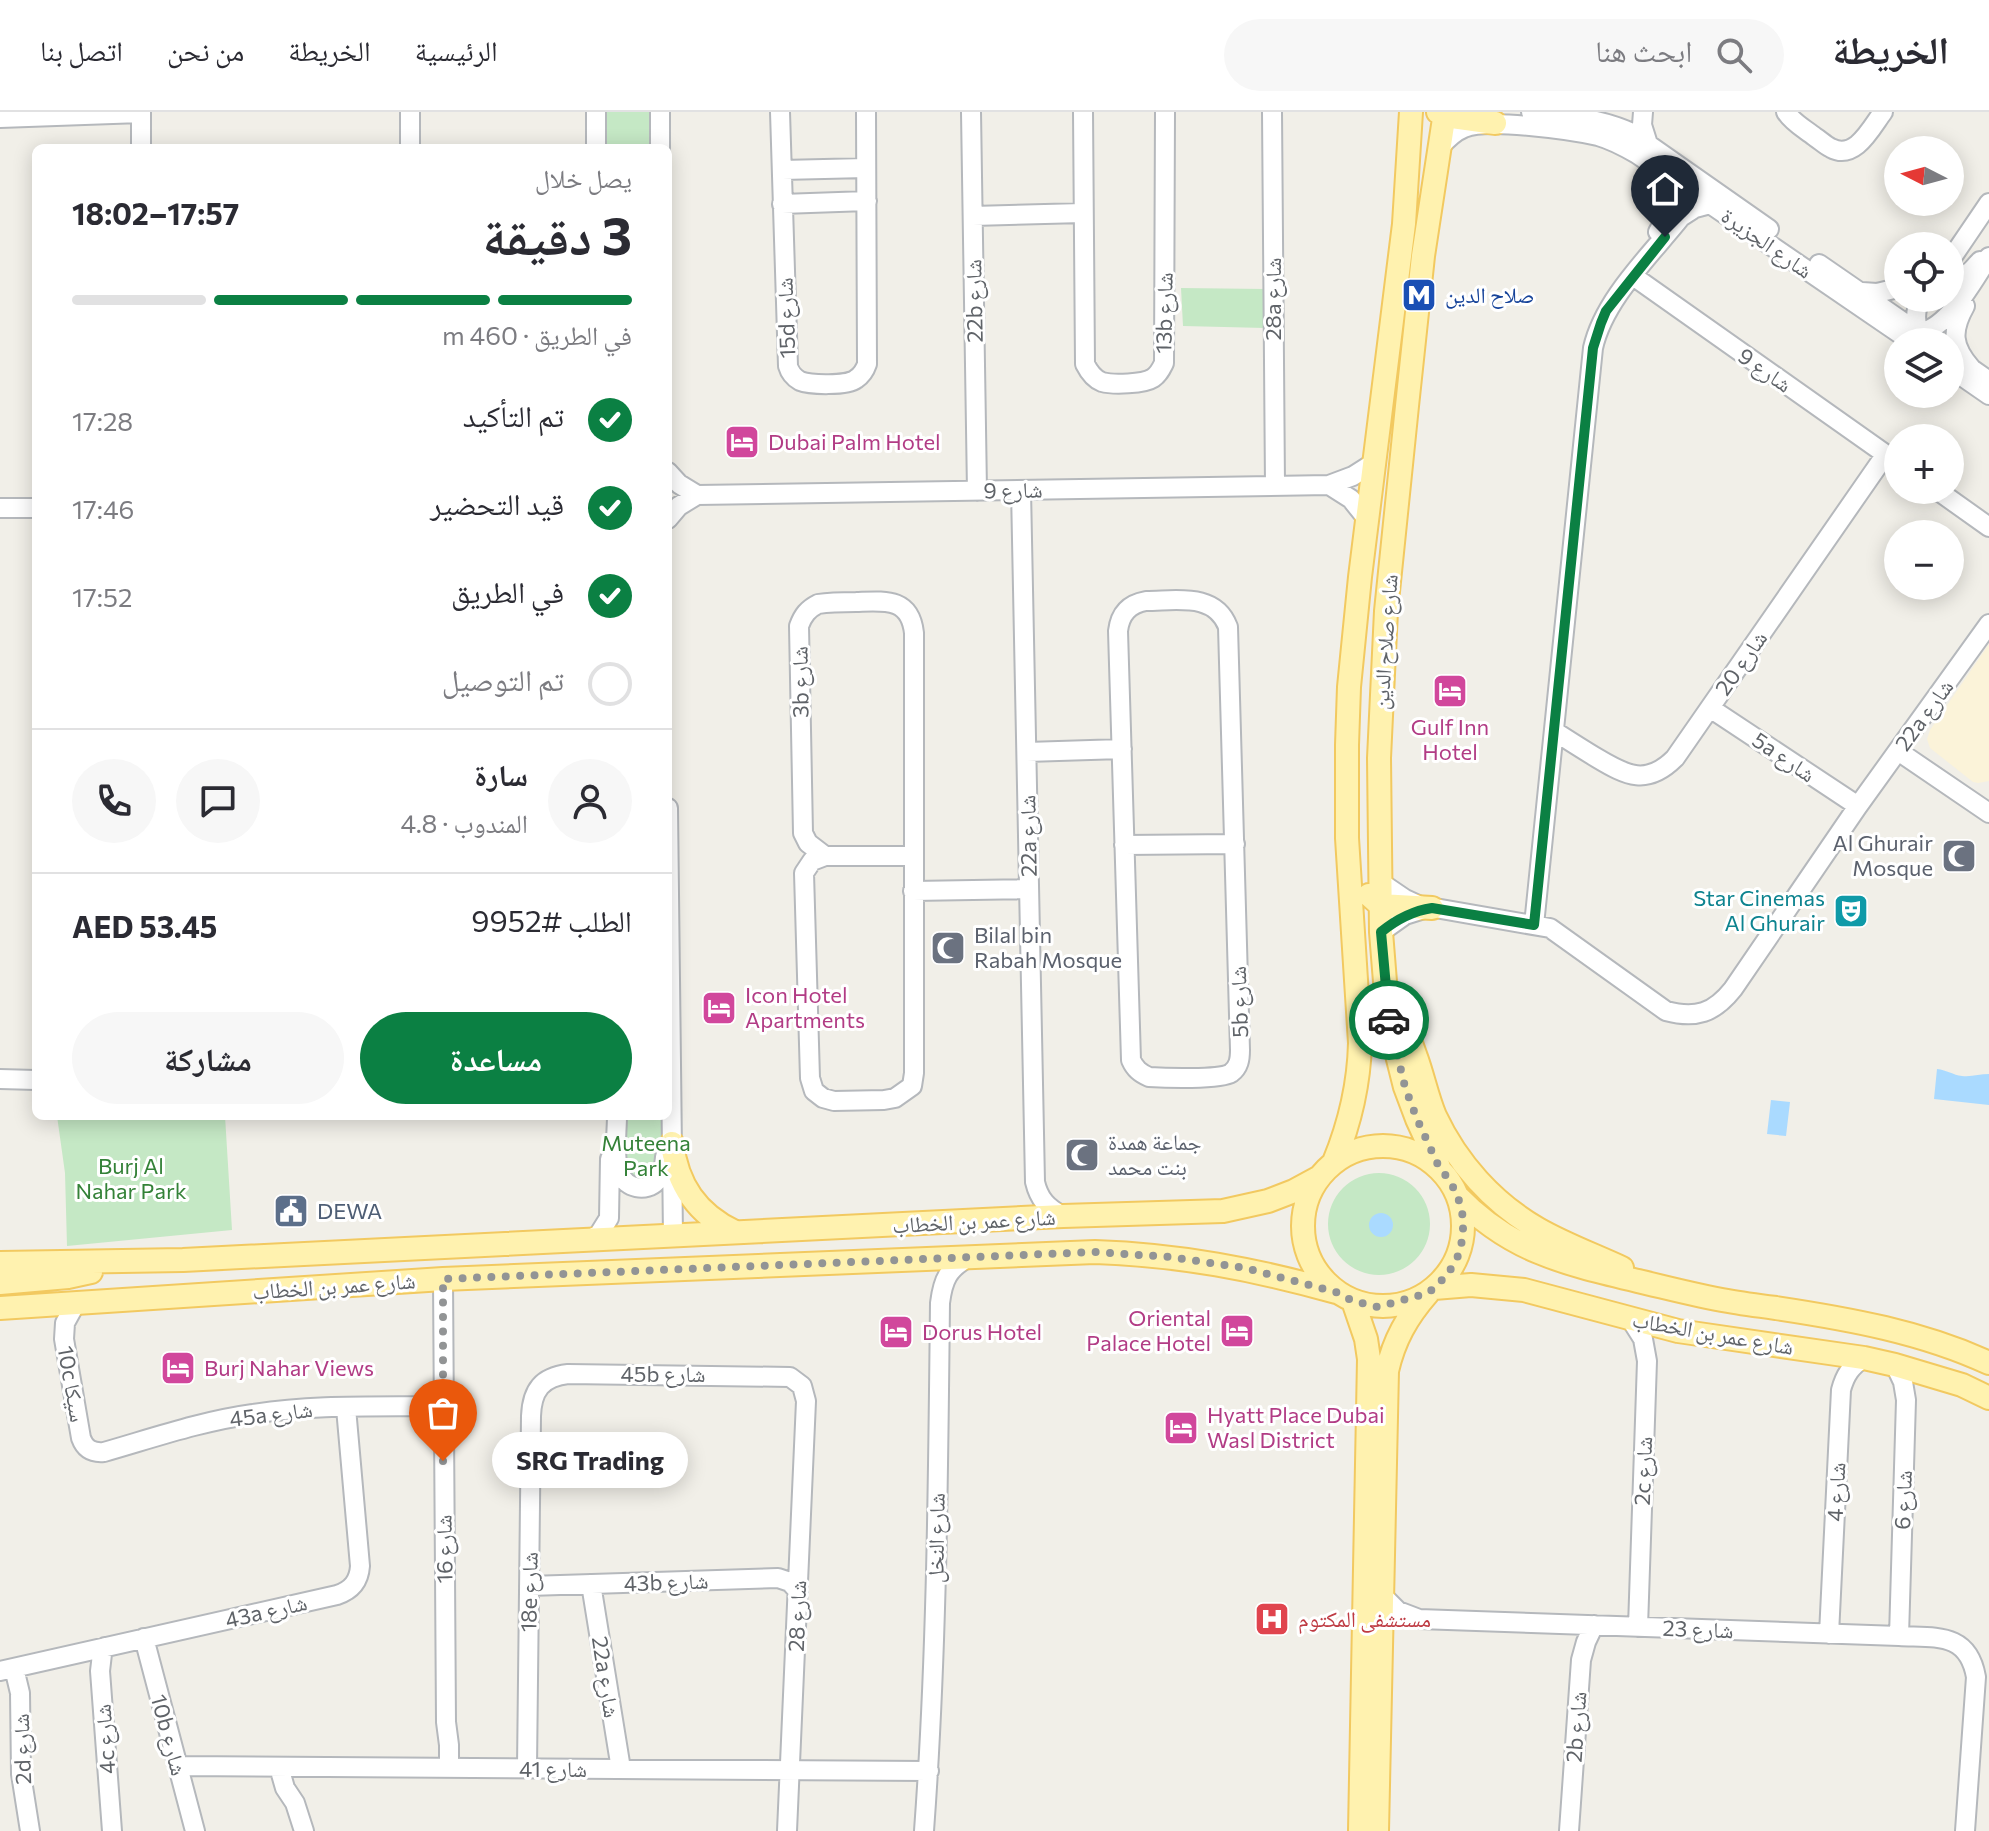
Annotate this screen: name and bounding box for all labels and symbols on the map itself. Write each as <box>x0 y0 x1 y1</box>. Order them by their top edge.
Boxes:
north arrow <box>1884 136 1964 216</box>
pin <box>1631 155 1699 237</box>
street label: شارع الجزيرة <box>1716 201 1818 285</box>
street label: 28a شارع <box>1259 257 1287 341</box>
street label: 22b شارع <box>959 259 989 343</box>
street label: 13b شارع <box>1149 272 1179 354</box>
metro station icon: صلاح الدين <box>1400 276 1438 314</box>
street label: 15d شارع <box>771 277 801 359</box>
place label: صلاح الدين <box>1445 281 1535 309</box>
street label: شارع 9 <box>1733 341 1797 399</box>
hotel icon: Dubai Palm Hotel <box>723 423 761 461</box>
place label: Dubai Palm Hotel <box>768 428 941 455</box>
street label: شارع 9 <box>983 475 1043 505</box>
street label: شارع صلاح الدين <box>1366 573 1404 711</box>
street label: شارع 20 <box>1709 625 1773 701</box>
street label: 3b شارع <box>785 646 815 718</box>
hotel icon: Gulf Inn Hotel <box>1431 672 1469 710</box>
street label: 22a شارع <box>1889 674 1959 756</box>
place label: Gulf Inn Hotel <box>1411 713 1489 765</box>
street label: 5a شارع <box>1747 726 1821 788</box>
street label: 22a شارع <box>1013 795 1043 877</box>
place label: Al Ghurair Mosque <box>1832 829 1933 881</box>
mosque icon: Al Ghurair Mosque <box>1940 837 1978 875</box>
place label: Star Cinemas Al Ghurair <box>1693 884 1825 936</box>
theatre icon: Star Cinemas Al Ghurair <box>1832 892 1870 930</box>
place label: Bilal bin Rabah Mosque <box>974 921 1122 973</box>
mosque icon: Bilal bin Rabah Mosque <box>929 929 967 967</box>
street label: 5b شارع <box>1224 966 1254 1038</box>
courier <box>1349 980 1429 1060</box>
place label: Icon Hotel Apartments <box>745 981 865 1033</box>
hotel icon: Icon Hotel Apartments <box>700 989 738 1027</box>
place label: جماعة همدة بنت محمد <box>1108 1128 1202 1180</box>
park label: Muteena Park <box>601 1129 691 1181</box>
mosque icon: جماعة همدة بنت محمد <box>1063 1136 1101 1174</box>
park label: Burj Al Nahar Park <box>75 1152 187 1204</box>
public building icon: DEWA <box>272 1192 310 1230</box>
place label: DEWA <box>317 1197 382 1224</box>
street label: شارع عمر بن الخطاب <box>892 1203 1056 1239</box>
street label: شارع عمر بن الخطاب <box>252 1266 416 1306</box>
place label: Oriental Palace Hotel <box>1086 1304 1211 1356</box>
street label: شارع عمر بن الخطاب <box>1630 1305 1796 1361</box>
hotel icon: Oriental Palace Hotel <box>1218 1312 1256 1350</box>
hotel icon: Dorus Hotel <box>877 1313 915 1351</box>
place label: Dorus Hotel <box>922 1318 1042 1345</box>
street label: 10c سيكا <box>53 1344 92 1424</box>
hotel icon: Burj Nahar Views <box>159 1349 197 1387</box>
place label: Burj Nahar Views <box>204 1354 374 1381</box>
street label: 45b شارع <box>621 1360 705 1388</box>
pin <box>409 1379 477 1461</box>
street label: 45a شارع <box>228 1395 314 1433</box>
place label: Hyatt Place Dubai Wasl District <box>1207 1401 1385 1453</box>
hotel icon: Hyatt Place Dubai Wasl District <box>1162 1409 1200 1447</box>
callout: SRG Trading <box>491 1433 687 1489</box>
street label: 2c شارع <box>1628 1436 1658 1506</box>
street label: شارع 4 <box>1820 1462 1852 1522</box>
street label: شارع 6 <box>1888 1470 1918 1530</box>
street label: شارع النخل <box>921 1493 951 1583</box>
street label: شارع 16 <box>429 1514 459 1584</box>
street label: 18e شارع <box>514 1552 544 1632</box>
street label: 43b شارع <box>623 1567 709 1597</box>
street label: شارع 28 <box>782 1580 812 1652</box>
street label: 43a شارع <box>222 1588 310 1634</box>
hospital icon: مستشفى المكتوم <box>1253 1600 1291 1638</box>
place label: مستشفى المكتوم <box>1298 1605 1431 1634</box>
street label: شارع 23 <box>1662 1614 1734 1644</box>
street label: 22a شارع <box>586 1634 626 1720</box>
street label: 2b شارع <box>1560 1690 1592 1764</box>
street label: 10b شارع <box>145 1691 193 1779</box>
street label: 4c شارع <box>89 1703 121 1775</box>
street label: 2d شارع <box>7 1713 37 1785</box>
street label: شارع 41 <box>519 1755 587 1783</box>

